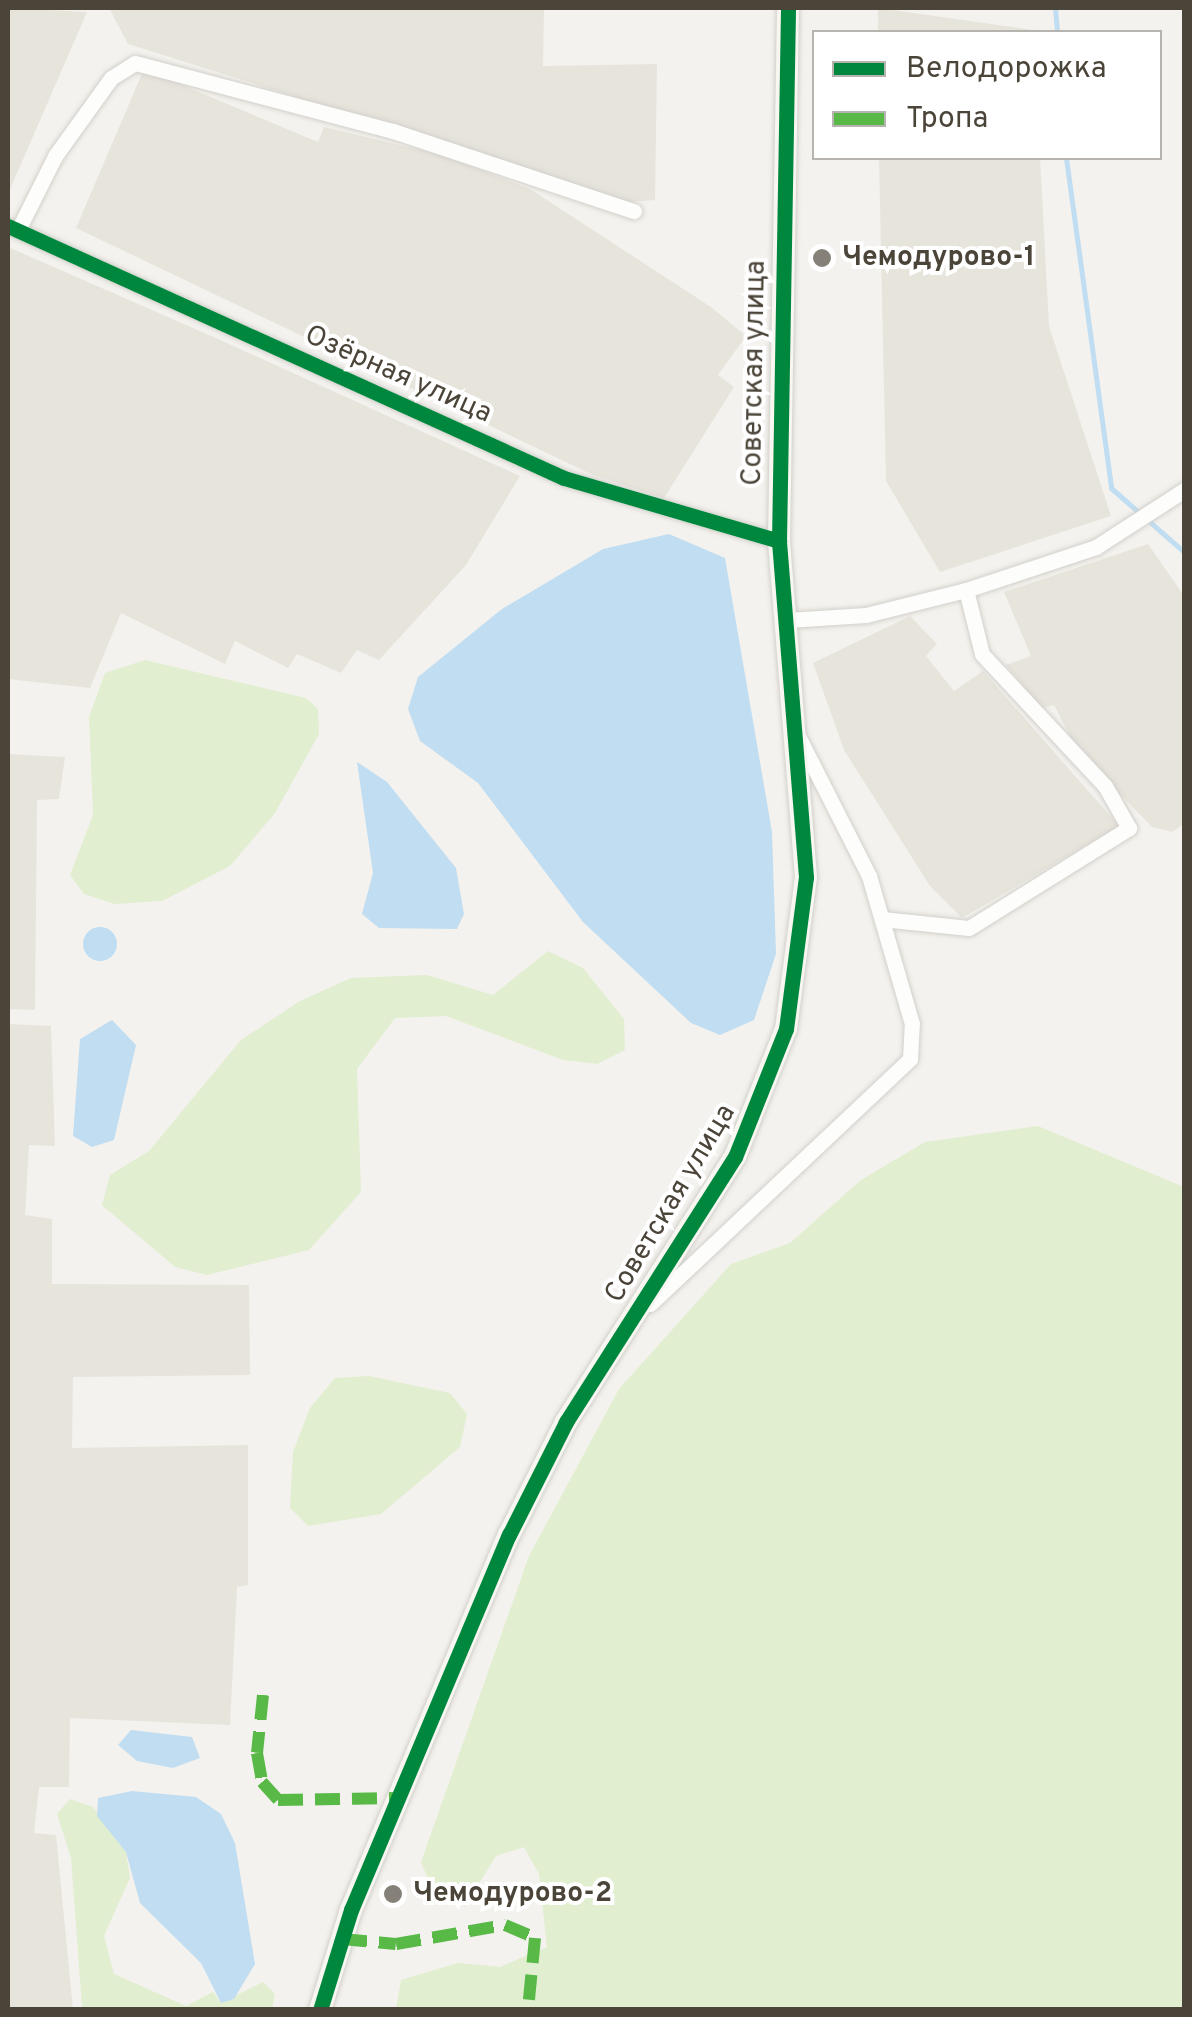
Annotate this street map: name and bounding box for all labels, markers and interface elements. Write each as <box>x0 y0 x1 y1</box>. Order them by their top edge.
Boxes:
legend <box>812 30 1162 160</box>
text: Велодорожка <box>906 51 1107 88</box>
text: Тропа <box>906 101 988 138</box>
place label: Чемодурово-1 <box>842 241 1035 275</box>
marker: Чемодурово-1 <box>811 247 833 269</box>
street label: Советская улица <box>736 260 774 486</box>
street label: Озёрная улица <box>299 319 497 431</box>
street label: Советская улица <box>599 1099 743 1309</box>
place label: Чемодурово-2 <box>413 1877 612 1911</box>
marker: Чемодурово-2 <box>382 1883 404 1905</box>

